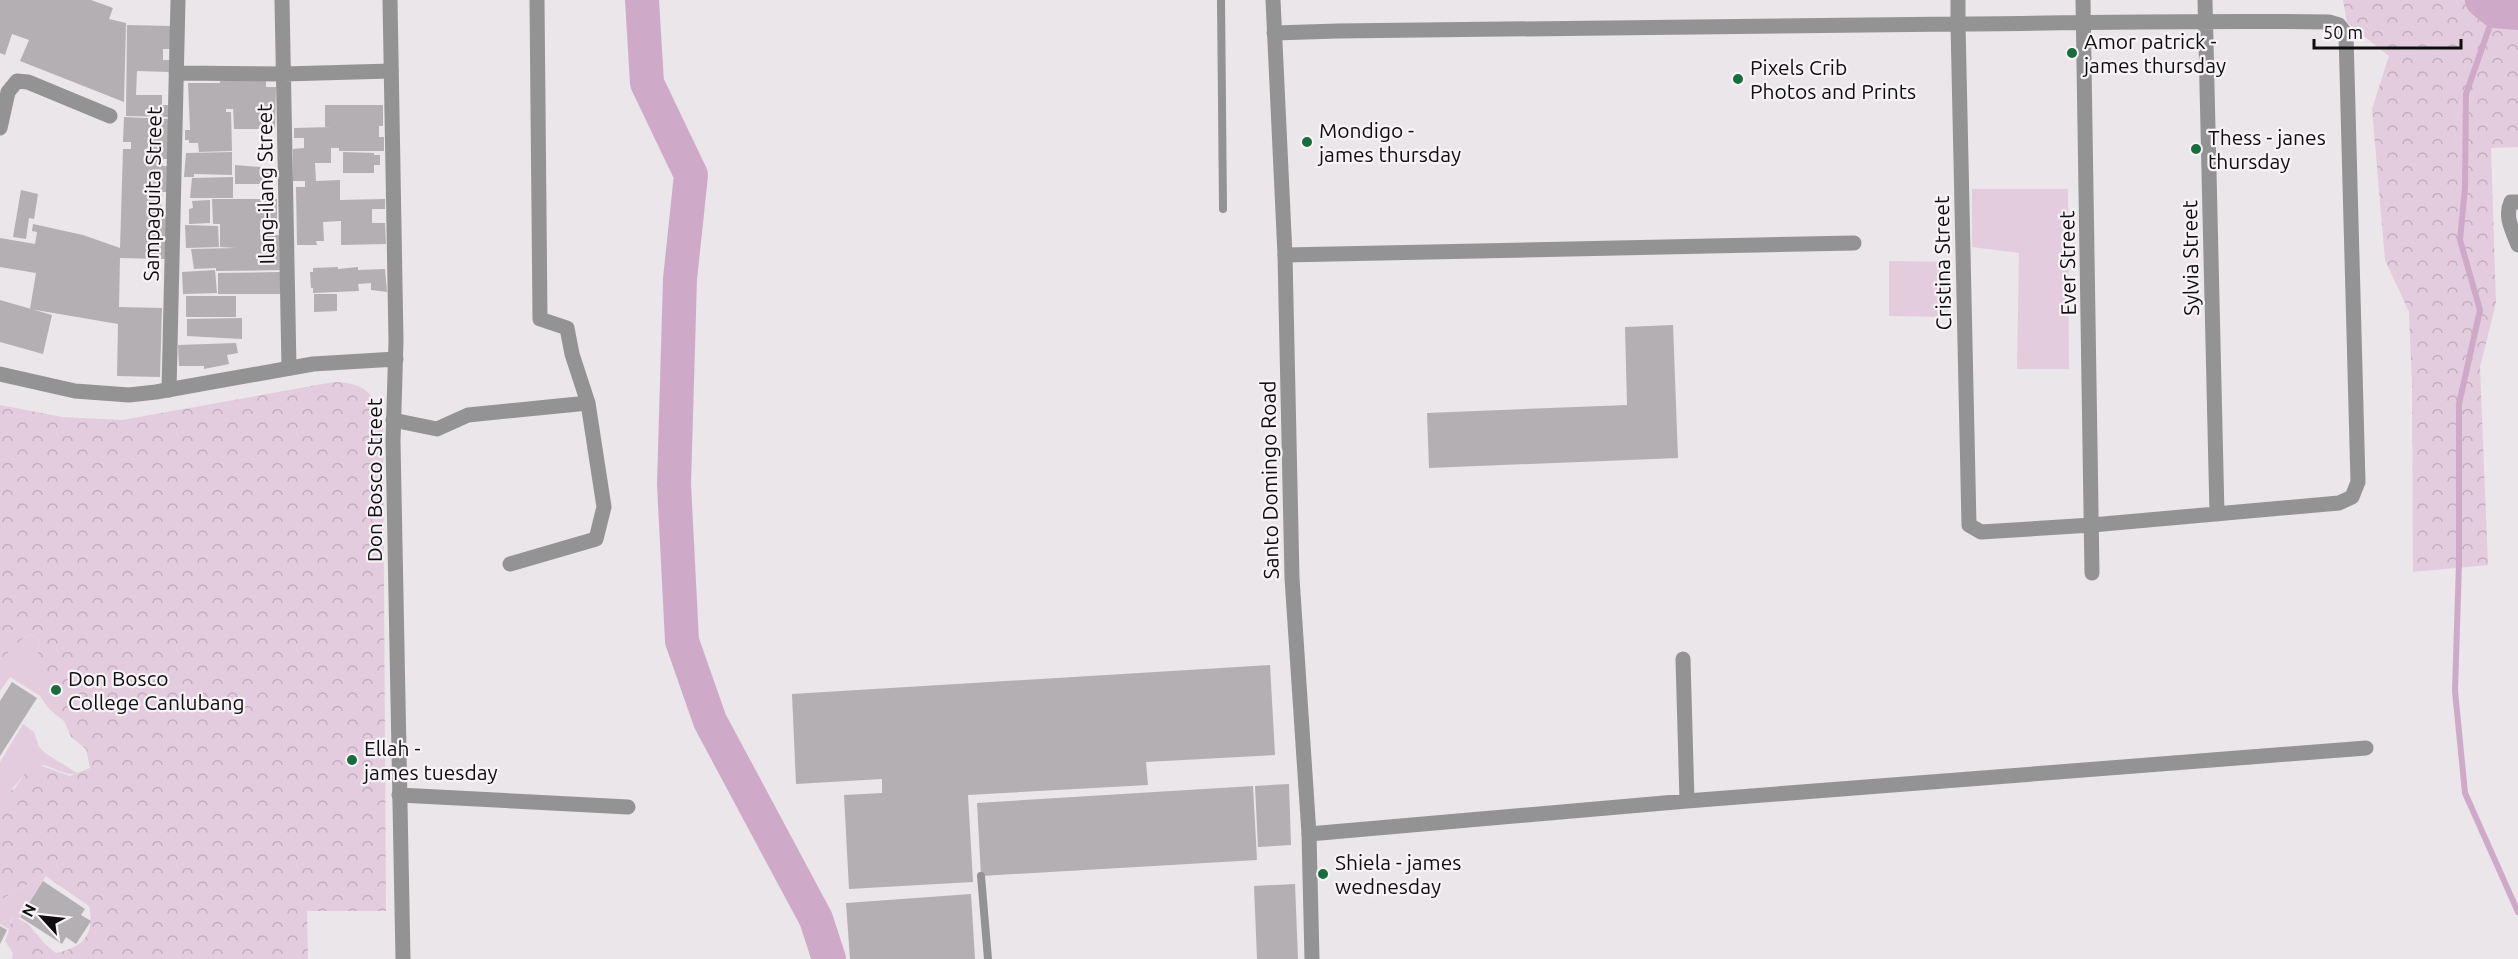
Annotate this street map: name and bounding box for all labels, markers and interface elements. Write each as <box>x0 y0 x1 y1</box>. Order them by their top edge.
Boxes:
scale bar <box>2314 12 2461 50</box>
text: 50 m <box>2323 22 2363 42</box>
place label: Amor patrick - james thursday <box>2082 29 2226 77</box>
marker: Amor patrick - james thursday <box>2065 46 2079 60</box>
place label: Pixels Crib Photos and Prints <box>1750 55 1916 103</box>
marker: Pixels Crib Photos and Prints <box>1731 72 1745 86</box>
street label: Ilang-ilang Street <box>252 103 278 265</box>
street label: Sampaguita Street <box>138 106 166 282</box>
place label: Mondigo - james thursday <box>1317 118 1461 166</box>
place label: Thess - janes thursday <box>2208 125 2326 173</box>
marker: Mondigo - james thursday <box>1300 135 1314 149</box>
marker: Thess - janes thursday <box>2189 142 2203 156</box>
street label: Cristina Street <box>1929 195 1955 331</box>
street label: Sylvia Street <box>2177 200 2203 316</box>
street label: Ever Street <box>2054 210 2080 316</box>
street label: Santo Domingo Road <box>1255 380 1283 580</box>
street label: Don Bosco Street <box>362 398 386 562</box>
place label: Don Bosco College Canlubang <box>68 666 245 714</box>
marker: Don Bosco College Canlubang <box>49 683 63 697</box>
place label: Ellah - james tuesday <box>362 736 498 784</box>
marker: Ellah - james tuesday <box>345 753 359 767</box>
place label: Shiela - james wednesday <box>1335 850 1461 898</box>
marker: Shiela - james wednesday <box>1316 867 1330 881</box>
north arrow <box>12 887 72 947</box>
text: N <box>18 901 39 920</box>

